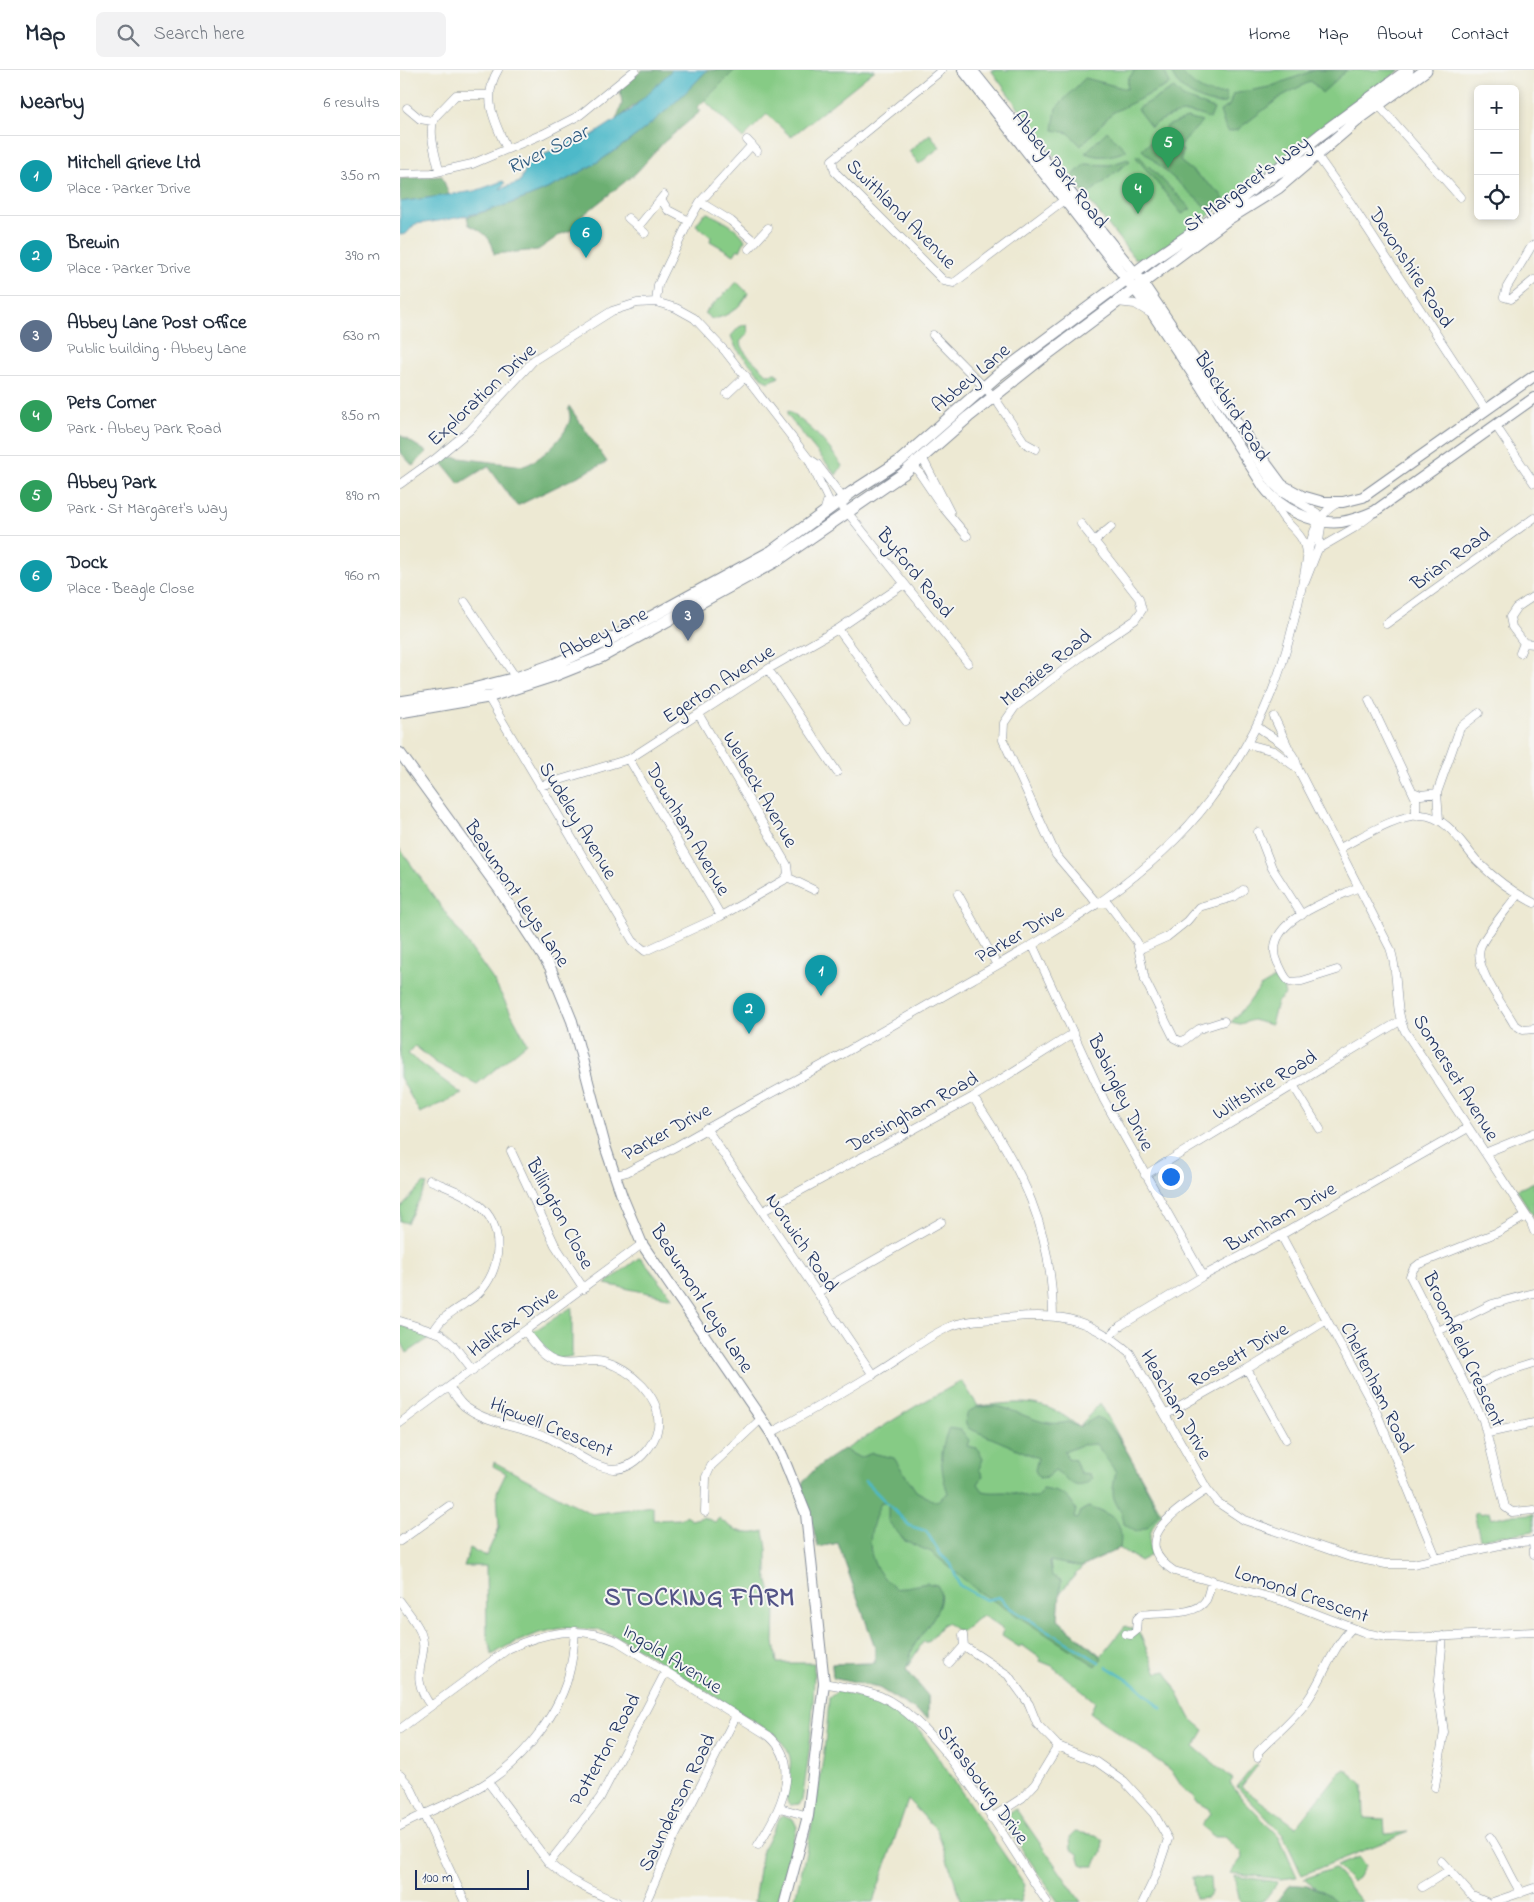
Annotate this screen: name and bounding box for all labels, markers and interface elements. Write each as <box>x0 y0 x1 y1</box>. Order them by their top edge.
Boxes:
search box <box>96 12 446 57</box>
text: Map <box>25 17 66 52</box>
icon: search <box>114 21 142 49</box>
text: Search here <box>154 21 245 48</box>
text: Home <box>1249 22 1290 48</box>
text: Map <box>1318 22 1349 48</box>
text: About <box>1377 22 1423 48</box>
text: Contact <box>1451 22 1509 48</box>
map controls <box>1474 85 1519 220</box>
button: + <box>1474 85 1519 130</box>
text: Nearby <box>20 88 84 118</box>
text: 6 results <box>323 91 380 115</box>
street label: Abbey Park Road <box>1004 105 1114 236</box>
water label: River Soar <box>502 117 596 183</box>
pin: 5 <box>1152 127 1184 168</box>
street label: St Margaret's Way <box>1178 129 1317 242</box>
button: − <box>1474 130 1519 175</box>
text: Mitchell Grieve Ltd <box>67 150 200 177</box>
street label: Swithland Avenue <box>838 153 962 277</box>
text: 1 <box>33 164 39 188</box>
text: 350 m <box>341 164 380 188</box>
pin: 4 <box>1122 173 1154 214</box>
button: locate <box>1474 175 1519 220</box>
text: Place · Parker Drive <box>67 177 191 201</box>
street label: Devonshire Road <box>1359 202 1460 334</box>
pin: 6 <box>570 217 602 258</box>
text: Brewin <box>67 230 119 257</box>
text: 2 <box>32 244 40 268</box>
text: 390 m <box>345 244 380 268</box>
text: Place · Parker Drive <box>67 257 191 281</box>
text: Abbey Lane Post Office <box>67 310 247 337</box>
text: 3 <box>33 324 39 348</box>
text: 630 m <box>343 324 380 348</box>
text: Public building · Abbey Lane <box>67 337 247 361</box>
street label: Abbey Lane <box>926 337 1017 421</box>
street label: Exploration Drive <box>422 338 544 454</box>
street label: Blackbird Road <box>1185 346 1276 468</box>
text: Pets Corner <box>67 390 156 417</box>
text: 4 <box>33 404 39 428</box>
text: 850 m <box>342 404 380 428</box>
text: Park · Abbey Park Road <box>67 417 221 441</box>
text: Abbey Park <box>67 470 156 497</box>
text: 5 <box>31 484 41 508</box>
text: 890 m <box>346 484 380 508</box>
text: Park · St Margaret's Way <box>67 497 227 521</box>
street label: Byford Road <box>868 521 960 625</box>
street label: Brian Road <box>1405 521 1497 600</box>
text: Dock <box>67 550 108 577</box>
text: 6 <box>32 564 40 588</box>
text: 960 m <box>345 564 380 588</box>
text: Place · Beagle Close <box>67 577 194 601</box>
street label: Abbey Lane <box>555 600 653 668</box>
pin: 3 <box>672 600 704 641</box>
street label: Menzies Road <box>994 623 1099 715</box>
street label: Egerton Avenue <box>658 638 782 733</box>
street label: Welbeck Avenue <box>714 727 804 854</box>
street label: Sudeley Avenue <box>530 757 623 886</box>
street label: Downham Avenue <box>637 758 737 902</box>
street label: Beaumont Leys Lane <box>455 814 576 974</box>
street label: Parker Drive <box>971 898 1070 972</box>
pin: 1 <box>805 955 837 996</box>
pin: 2 <box>733 993 765 1034</box>
street label: Somerset Avenue <box>1404 1009 1506 1147</box>
street label: Babingley Drive <box>1078 1029 1161 1157</box>
street label: Wiltshire Road <box>1208 1044 1323 1129</box>
street label: Dersingham Road <box>841 1065 985 1163</box>
street label: Parker Drive <box>617 1097 717 1170</box>
street label: Billington Close <box>516 1153 600 1275</box>
your location <box>1158 1164 1184 1190</box>
street label: Burnham Drive <box>1219 1176 1342 1261</box>
street label: Norwich Road <box>757 1188 845 1299</box>
street label: Beaumont Leys Lane <box>641 1219 760 1379</box>
street label: Broomfield Crescent <box>1414 1267 1512 1433</box>
street label: Halifax Drive <box>462 1280 565 1366</box>
street label: Rossett Drive <box>1184 1316 1295 1396</box>
street label: Cheltenham Road <box>1331 1318 1420 1459</box>
street label: Heacham Drive <box>1132 1345 1218 1466</box>
street label: Hipwell Crescent <box>485 1390 617 1466</box>
street label: Lomond Crescent <box>1230 1559 1373 1632</box>
district label: STOCKING FARM <box>605 1581 795 1617</box>
street label: Ingold Avenue <box>616 1618 727 1703</box>
street label: Potterton Road <box>563 1689 649 1812</box>
street label: Strasbourg Drive <box>928 1720 1035 1852</box>
street label: Saunderson Road <box>632 1729 724 1877</box>
scale bar <box>415 1867 529 1890</box>
text: 100 m <box>422 1868 453 1889</box>

